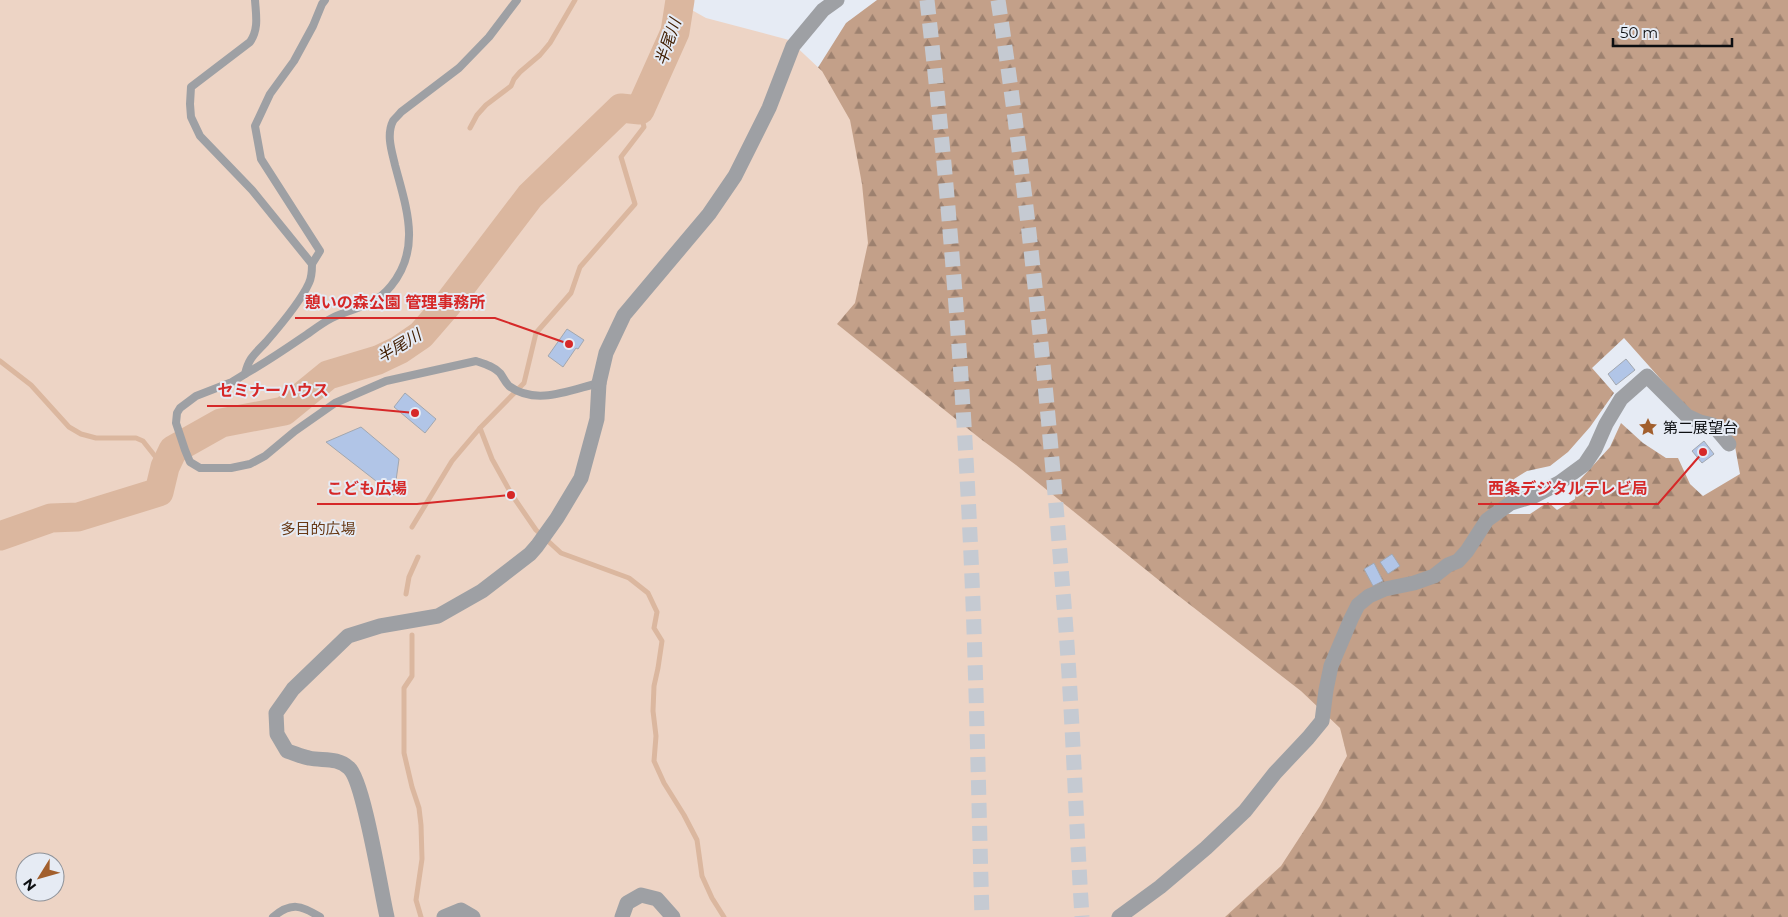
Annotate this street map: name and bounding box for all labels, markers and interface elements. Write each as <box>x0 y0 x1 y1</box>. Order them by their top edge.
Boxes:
water label: 半尾川 <box>651 14 685 68</box>
scale bar <box>1613 15 1732 47</box>
text: 50 m <box>1620 23 1658 42</box>
callout: 憩いの森公園 管理事務所 <box>295 287 495 318</box>
text: 憩いの森公園 管理事務所 <box>305 293 485 312</box>
water label: 半尾川 <box>374 324 426 367</box>
callout: セミナーハウス <box>207 375 339 406</box>
text: セミナーハウス <box>217 381 329 400</box>
place icon: 第二展望台 <box>1637 416 1659 438</box>
place label: 第二展望台 <box>1663 418 1738 437</box>
callout: こども広場 <box>317 473 417 504</box>
callout: 西条デジタルテレビ局 <box>1478 473 1658 504</box>
text: こども広場 <box>327 479 407 498</box>
text: 西条デジタルテレビ局 <box>1488 479 1648 498</box>
park label: 多目的広場 <box>280 519 356 538</box>
north arrow <box>15 852 65 902</box>
text: N <box>19 875 40 895</box>

